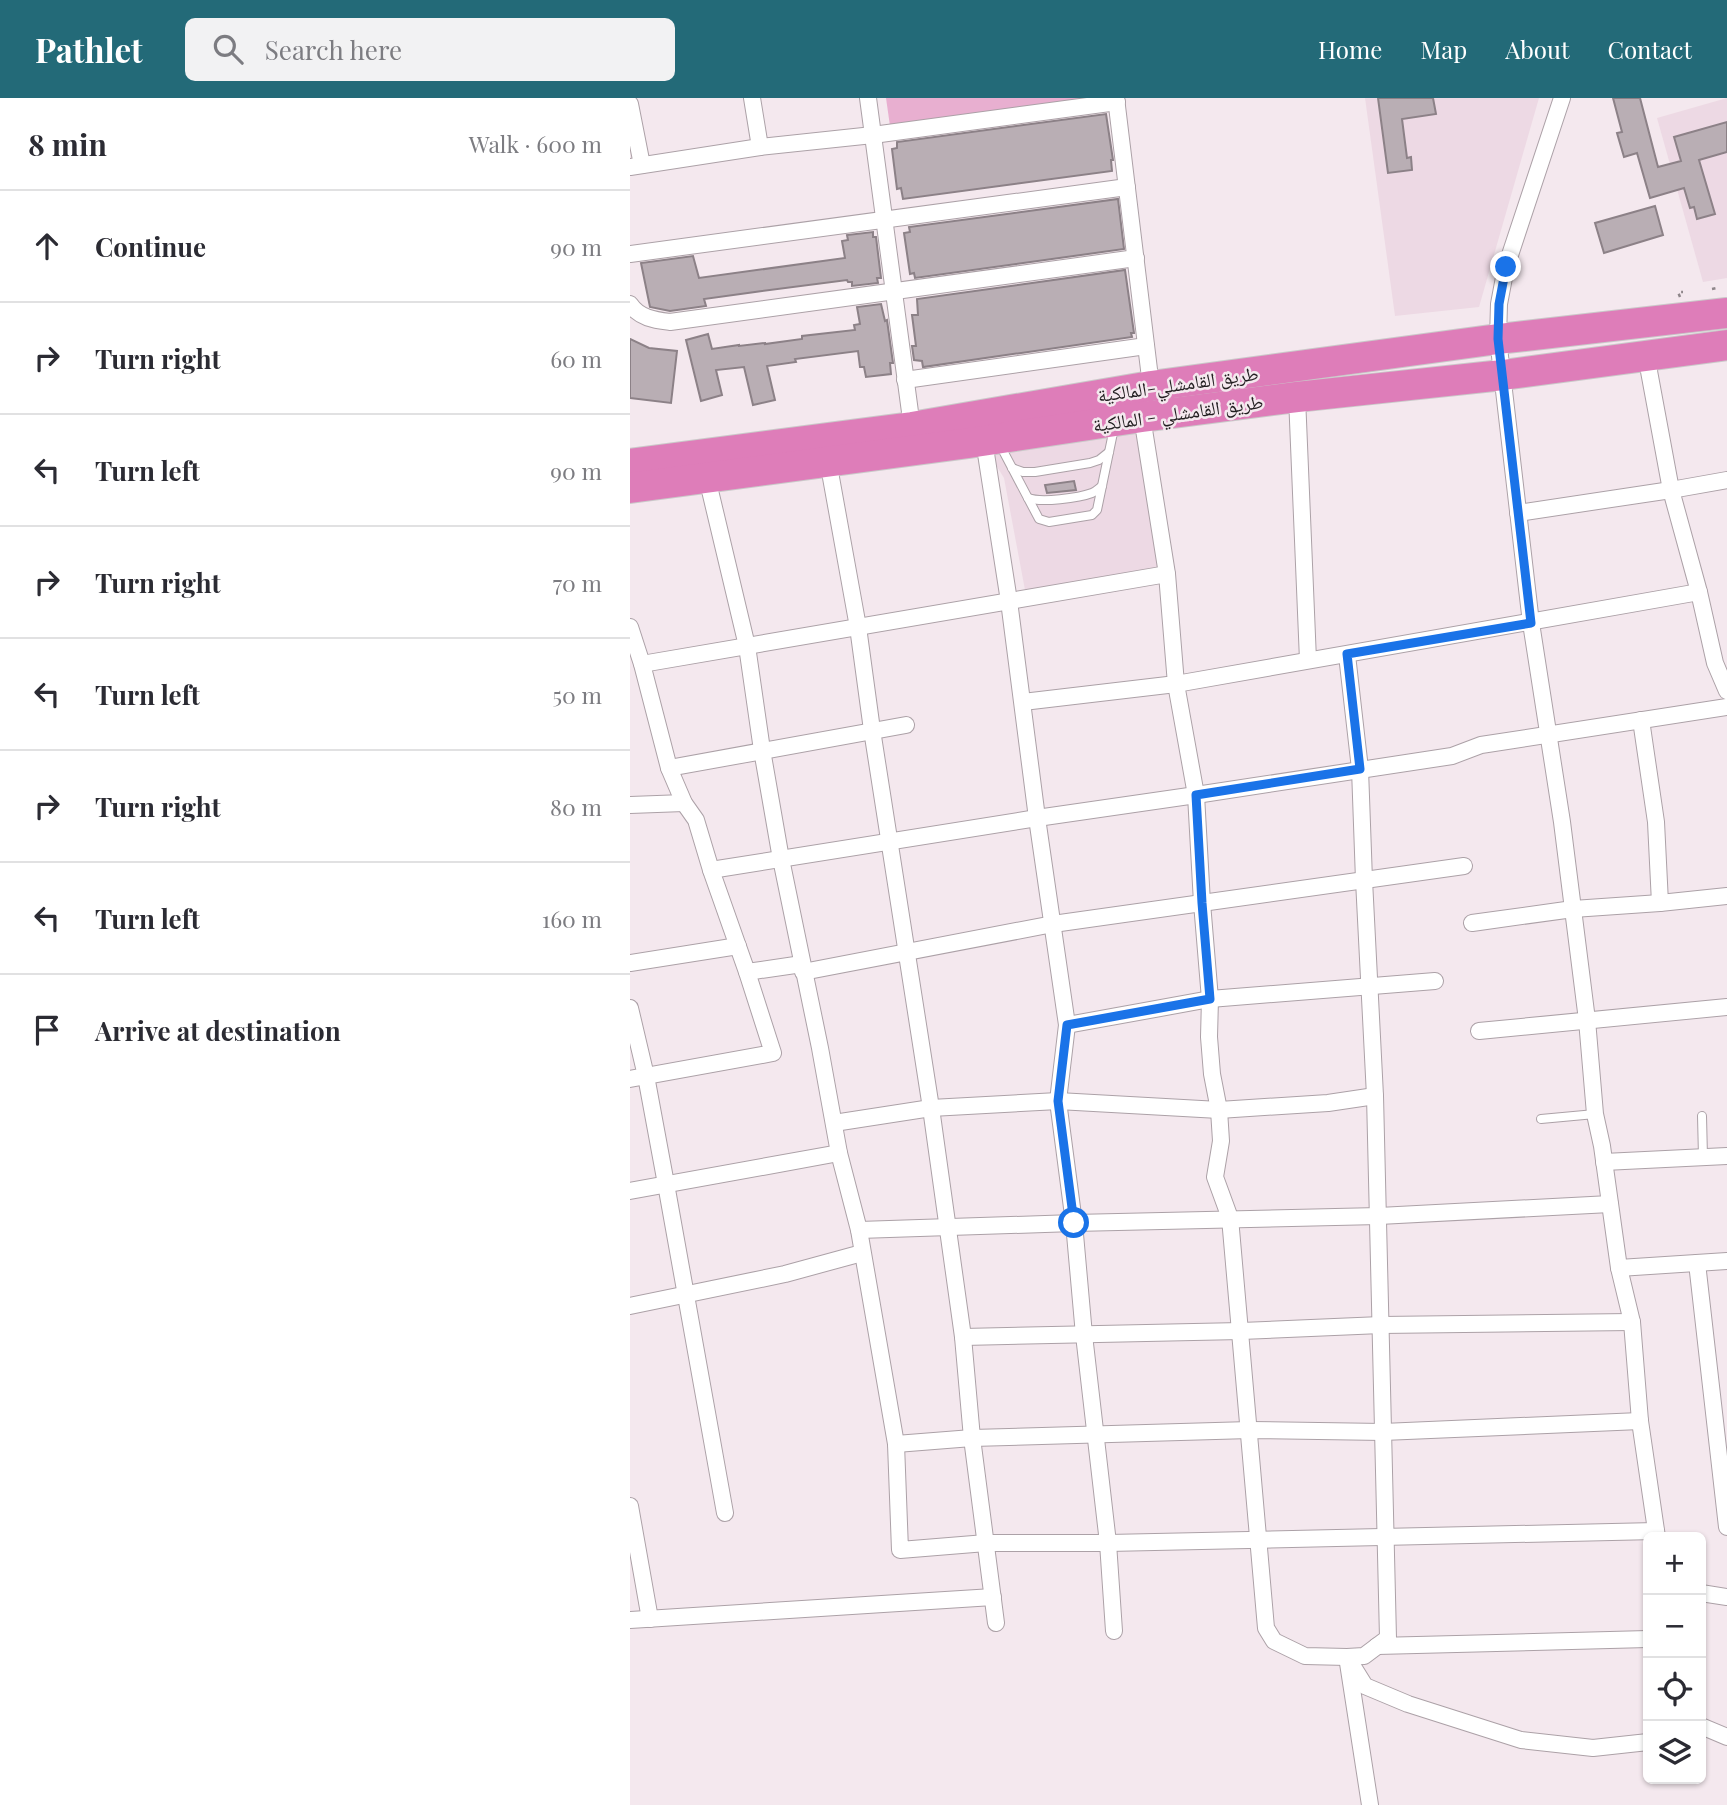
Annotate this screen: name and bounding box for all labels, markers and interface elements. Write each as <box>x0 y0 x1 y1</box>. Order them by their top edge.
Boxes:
search box <box>185 18 675 81</box>
text: Pathlet <box>35 27 143 71</box>
icon: search <box>209 30 247 68</box>
text: Search here <box>265 32 402 67</box>
text: Home <box>1318 33 1382 65</box>
text: Map <box>1420 33 1467 65</box>
text: About <box>1505 33 1569 65</box>
text: Contact <box>1607 33 1692 65</box>
text: 8 min <box>28 124 107 164</box>
text: Walk · 600 m <box>469 128 602 159</box>
icon: ahead <box>28 227 66 265</box>
text: Continue <box>95 229 206 264</box>
text: 90 m <box>550 231 602 262</box>
route end <box>1490 251 1521 282</box>
icon: right <box>28 339 66 377</box>
text: Turn right <box>95 341 221 376</box>
text: 60 m <box>550 343 602 374</box>
street label: طريق القامشلي-المالكية <box>1096 359 1261 411</box>
street label: طريق القامشلي - المالكية <box>1091 387 1265 441</box>
icon: left <box>28 451 66 489</box>
text: Turn left <box>95 453 200 488</box>
text: 90 m <box>550 455 602 486</box>
icon: right <box>28 563 66 601</box>
text: Turn right <box>95 565 221 600</box>
text: 70 m <box>553 567 602 598</box>
icon: left <box>28 675 66 713</box>
text: Turn left <box>95 677 200 712</box>
text: 50 m <box>553 679 602 710</box>
icon: right <box>28 787 66 825</box>
text: Turn right <box>95 789 221 824</box>
text: 80 m <box>550 791 602 822</box>
icon: left <box>28 899 66 937</box>
text: Turn left <box>95 901 200 936</box>
text: 160 m <box>542 903 602 934</box>
icon: arrive <box>28 1011 66 1049</box>
text: Arrive at destination <box>95 1013 341 1048</box>
route start <box>1058 1207 1089 1238</box>
map controls <box>1643 1532 1706 1784</box>
button: + <box>1643 1532 1706 1595</box>
button: − <box>1643 1595 1706 1658</box>
button: locate <box>1643 1658 1706 1721</box>
button: layers <box>1643 1721 1706 1784</box>

